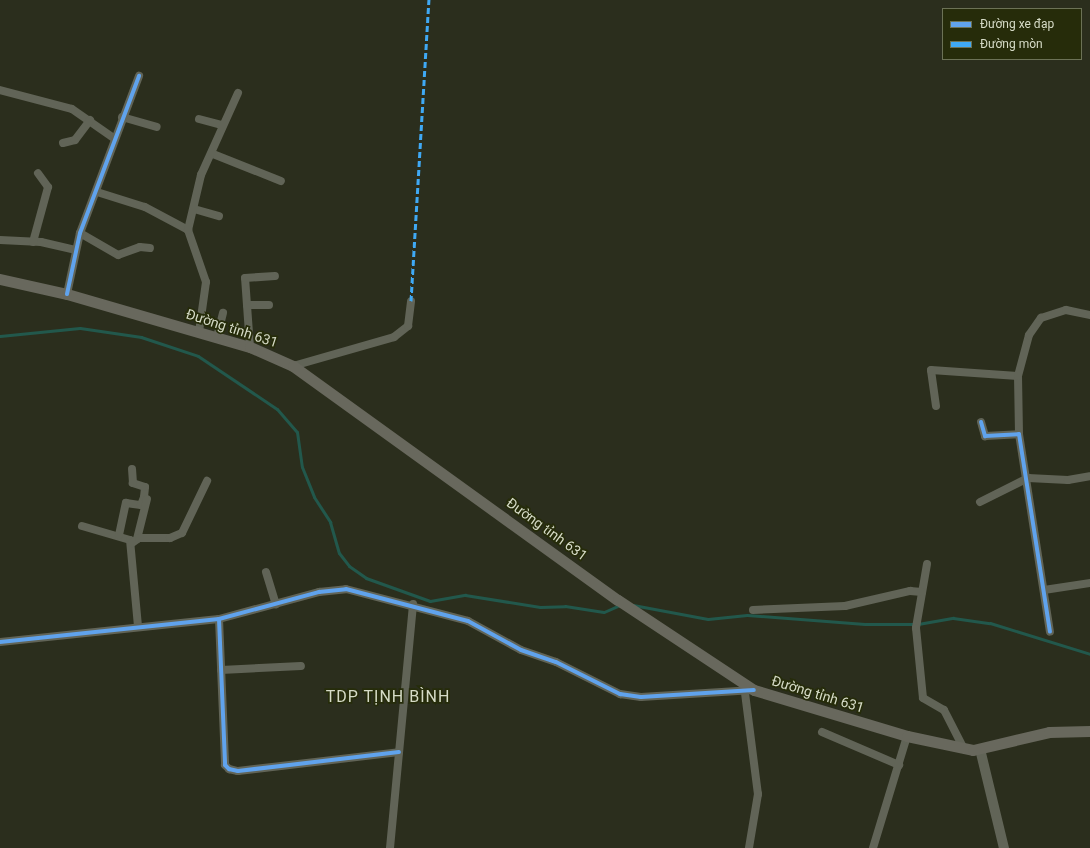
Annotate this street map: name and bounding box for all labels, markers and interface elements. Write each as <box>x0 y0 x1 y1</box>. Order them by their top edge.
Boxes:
legend <box>942 8 1082 60</box>
text: Đường xe đạp <box>980 17 1054 31</box>
text: Đường mòn <box>980 37 1043 51</box>
street label: Đường tỉnh 631 <box>184 305 280 351</box>
street label: Đường tỉnh 631 <box>503 494 591 564</box>
street label: Đường tỉnh 631 <box>770 672 866 716</box>
district label: TDP TỊNH BÌNH <box>326 687 450 707</box>

